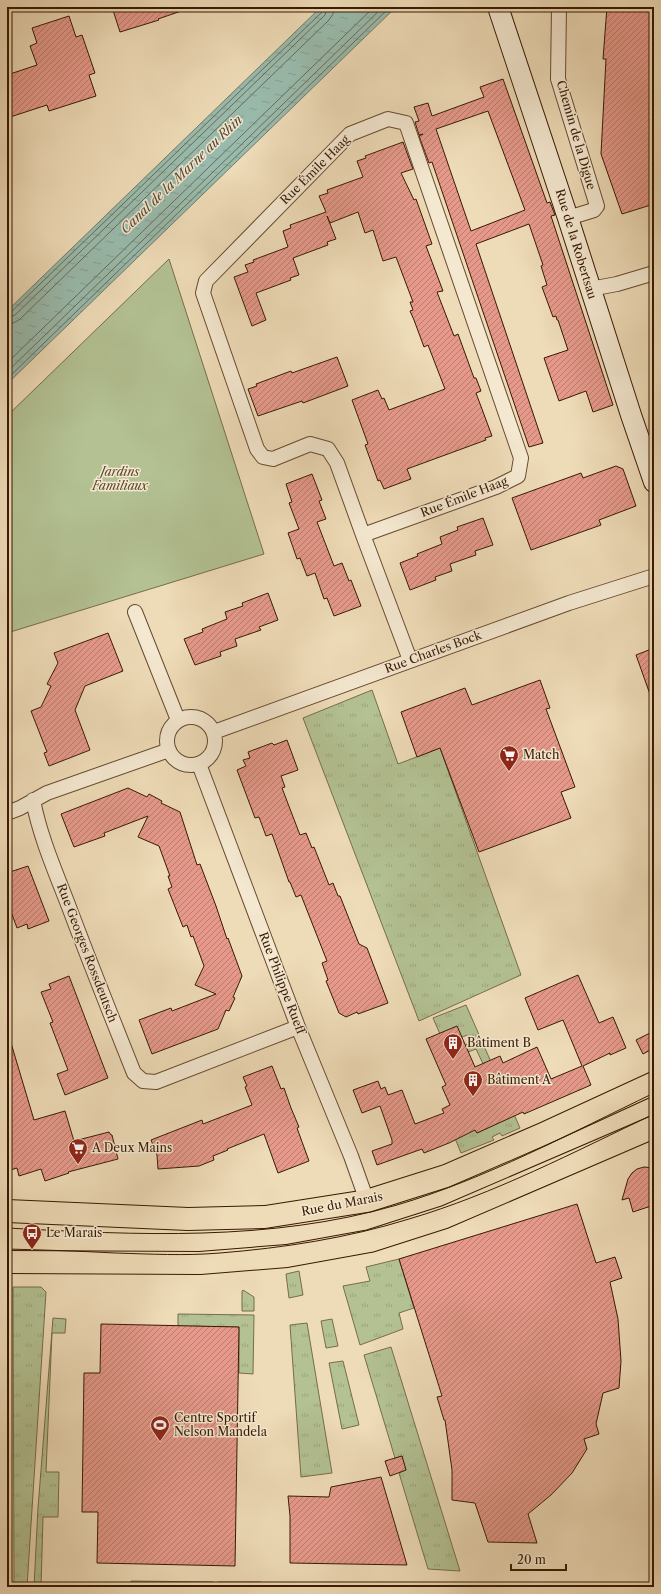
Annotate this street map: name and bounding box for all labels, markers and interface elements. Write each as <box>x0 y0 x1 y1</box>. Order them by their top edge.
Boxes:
street label: Chemin de la Digue <box>554 78 599 192</box>
water label: Canal de la Marne au Rhin <box>117 111 245 236</box>
street label: Rue Émile Haag <box>276 131 353 207</box>
street label: Rue de la Robertsau <box>553 187 601 301</box>
park label: Jardins Familiaux <box>91 464 149 493</box>
street label: Rue Émile Haag <box>418 472 510 520</box>
street label: Rue Charles Bock <box>382 627 484 676</box>
supermarket icon: Match <box>498 744 520 772</box>
place label: Match <box>523 747 560 762</box>
street label: Rue Georges Rossdeutsch <box>54 881 121 1025</box>
street label: Rue Philippe Rueff <box>256 930 309 1038</box>
building icon: Bâtiment B <box>442 1032 464 1060</box>
place label: Bâtiment B <box>467 1035 531 1050</box>
building icon: Bâtiment A <box>462 1069 484 1097</box>
place label: Bâtiment A <box>487 1072 552 1087</box>
supermarket icon: A Deux Mains <box>67 1137 89 1165</box>
place label: A Deux Mains <box>91 1140 172 1155</box>
street label: Rue du Marais <box>300 1188 384 1219</box>
bus stop icon: Le Marais <box>21 1222 43 1250</box>
place label: Le Marais <box>46 1225 102 1240</box>
place label: Centre Sportif Nelson Mandela <box>174 1410 268 1439</box>
sports icon: Centre Sportif Nelson Mandela <box>149 1414 171 1442</box>
scale bar <box>511 1546 566 1572</box>
text: 20 m <box>517 1552 546 1567</box>

